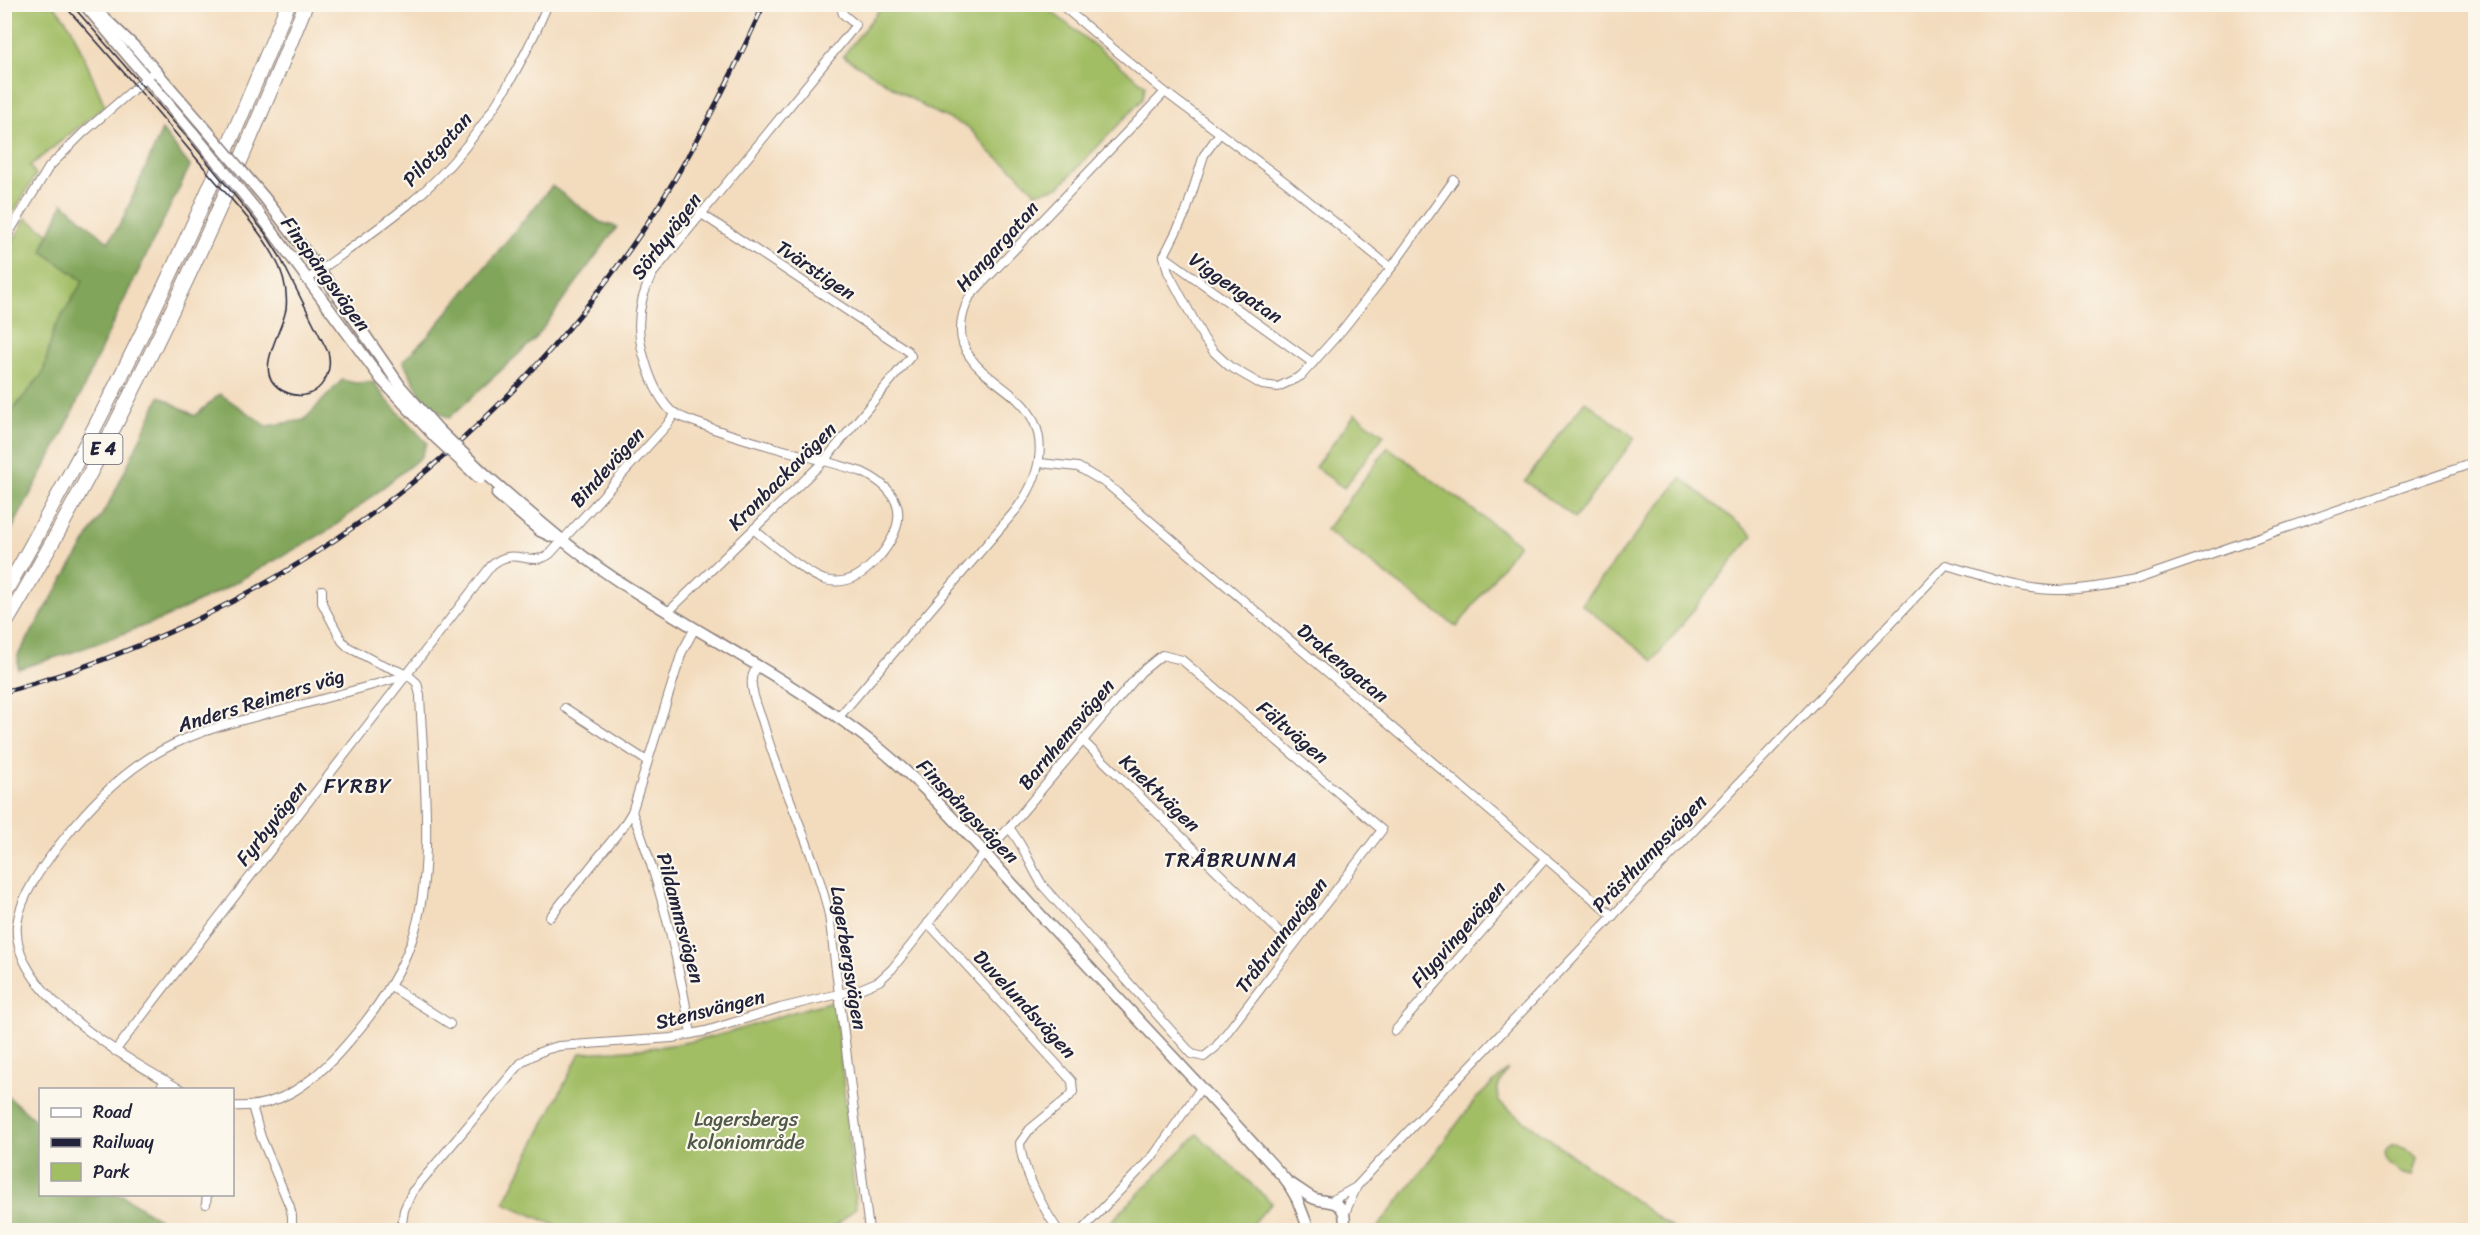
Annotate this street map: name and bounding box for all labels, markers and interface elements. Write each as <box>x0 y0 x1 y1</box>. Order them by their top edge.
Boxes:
street label: Pilotgatan <box>394 103 481 195</box>
street label: Sörbyvägen <box>622 185 711 288</box>
street label: Hangargatan <box>947 192 1048 300</box>
street label: Finspångsvägen <box>271 209 380 340</box>
street label: Tvärstigen <box>768 231 863 310</box>
street label: Viggengatan <box>1181 243 1290 334</box>
street label: Kronbackavägen <box>719 413 845 539</box>
street label: Bindevägen <box>561 418 654 516</box>
road number: E 4 <box>84 434 122 464</box>
street label: Drakengatan <box>1289 614 1397 713</box>
street label: Anders Reimers väg <box>172 658 349 743</box>
street label: Barnhemsvägen <box>1009 671 1124 798</box>
street label: Fältvägen <box>1249 691 1337 774</box>
street label: Knektvägen <box>1111 745 1209 842</box>
street label: Finspångsvägen <box>908 750 1028 873</box>
district label: FYRBY <box>324 767 392 805</box>
street label: Fyrbyvägen <box>226 773 316 874</box>
street label: Prästhumpsvägen <box>1583 785 1716 921</box>
district label: TRÅBRUNNA <box>1164 841 1298 879</box>
street label: Pildammsvägen <box>646 849 715 988</box>
street label: Tråbrunnavägen <box>1226 869 1337 1001</box>
street label: Flygvingevägen <box>1402 873 1515 996</box>
street label: Lagerbergsvägen <box>820 884 877 1033</box>
street label: Duvelundsvägen <box>964 941 1085 1068</box>
street label: Stensvängen <box>652 979 769 1040</box>
legend <box>39 1088 234 1196</box>
text: Road <box>93 1096 133 1128</box>
park label: Lagersbergs koloniområde <box>687 1102 805 1160</box>
text: Railway <box>93 1126 155 1158</box>
text: Park <box>93 1156 130 1188</box>

